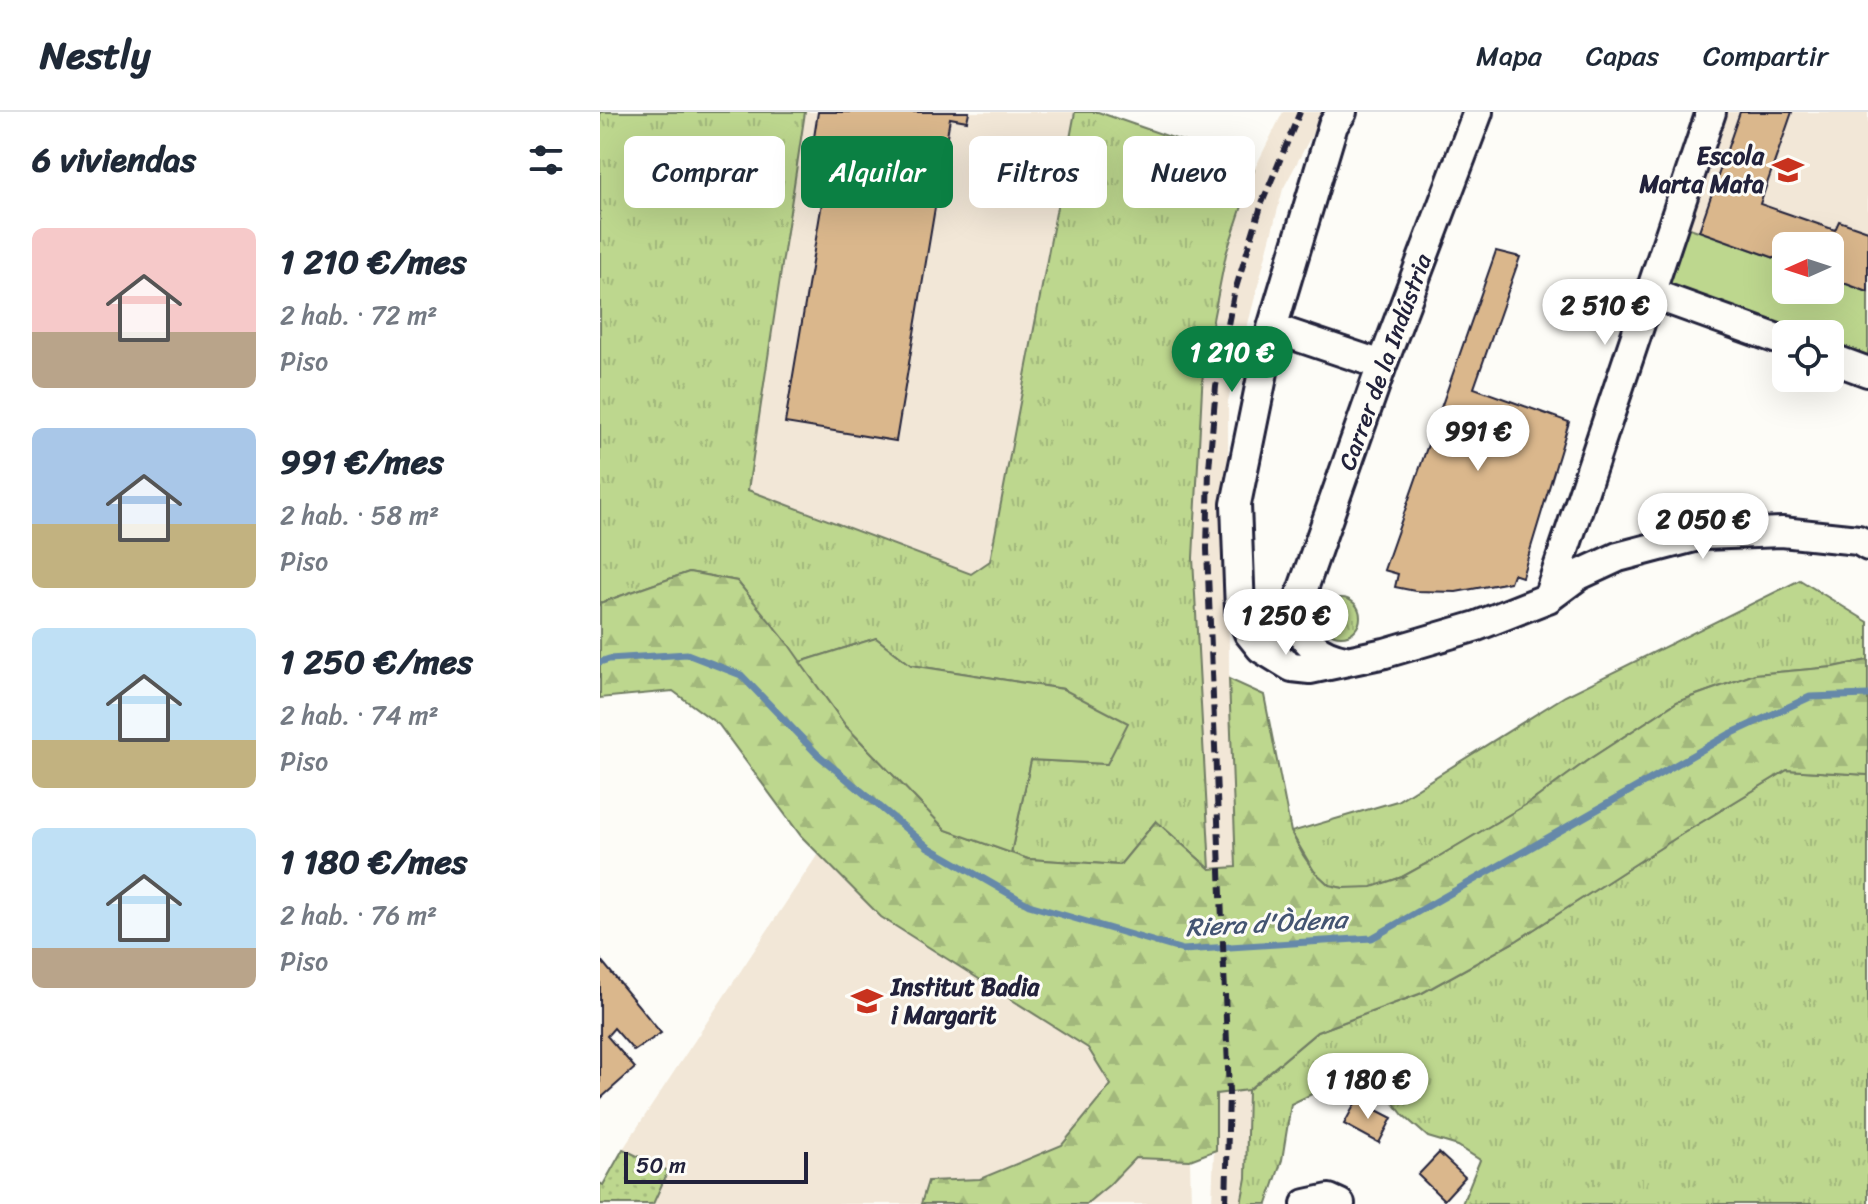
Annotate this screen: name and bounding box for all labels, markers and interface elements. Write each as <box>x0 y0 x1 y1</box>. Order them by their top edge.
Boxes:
text: Nestly <box>40 22 151 89</box>
text: Mapa <box>1476 31 1542 80</box>
text: Capas <box>1586 31 1659 80</box>
text: Compartir <box>1703 31 1828 80</box>
text: 6 viviendas <box>32 130 196 190</box>
place label: Escola Marta Mata <box>1638 135 1765 205</box>
chip: Comprar <box>624 136 785 208</box>
chip: Alquilar <box>801 136 953 208</box>
chip: Filtros <box>969 136 1107 208</box>
chip: Nuevo <box>1123 136 1255 208</box>
icon: filters <box>524 138 568 182</box>
school or university icon: Escola Marta Mata <box>1771 153 1805 187</box>
text: 1 210 €/mes <box>280 232 467 292</box>
north arrow <box>1772 232 1844 304</box>
map controls <box>1772 232 1844 392</box>
street label: Carrer de la Indústria <box>1326 247 1444 476</box>
icon: home <box>96 260 192 356</box>
pin: 2 510 € <box>1531 279 1679 347</box>
text: 2 510 € <box>1560 282 1650 328</box>
text: 2 hab. · 72 m² <box>280 292 437 338</box>
button: locate <box>1772 320 1844 392</box>
pin: 1 210 € <box>1158 326 1306 394</box>
text: 1 210 € <box>1190 329 1274 375</box>
text: Piso <box>280 338 328 384</box>
pin: 991 € <box>1422 405 1534 473</box>
text: 991 € <box>1444 408 1512 454</box>
text: 991 €/mes <box>280 432 444 492</box>
icon: home <box>96 460 192 556</box>
text: 2 hab. · 58 m² <box>280 492 439 538</box>
pin: 2 050 € <box>1629 493 1777 561</box>
text: 2 050 € <box>1656 496 1750 542</box>
text: Piso <box>280 538 328 584</box>
pin: 1 250 € <box>1212 589 1360 657</box>
text: 1 250 € <box>1241 592 1331 638</box>
text: 1 250 €/mes <box>280 632 473 692</box>
icon: home <box>96 660 192 756</box>
text: 2 hab. · 74 m² <box>280 692 439 738</box>
text: Piso <box>280 738 328 784</box>
text: 1 180 €/mes <box>280 832 468 892</box>
icon: home <box>96 860 192 956</box>
text: 2 hab. · 76 m² <box>280 892 437 938</box>
water label: Riera d'Òdena <box>1184 896 1351 950</box>
text: Piso <box>280 938 328 984</box>
place label: Institut Badia i Margarit <box>889 966 1040 1036</box>
school or university icon: Institut Badia i Margarit <box>850 984 884 1018</box>
pin: 1 180 € <box>1294 1053 1442 1121</box>
text: 1 180 € <box>1325 1056 1411 1102</box>
text: 50 m <box>636 1146 686 1185</box>
scale bar <box>624 1148 808 1184</box>

